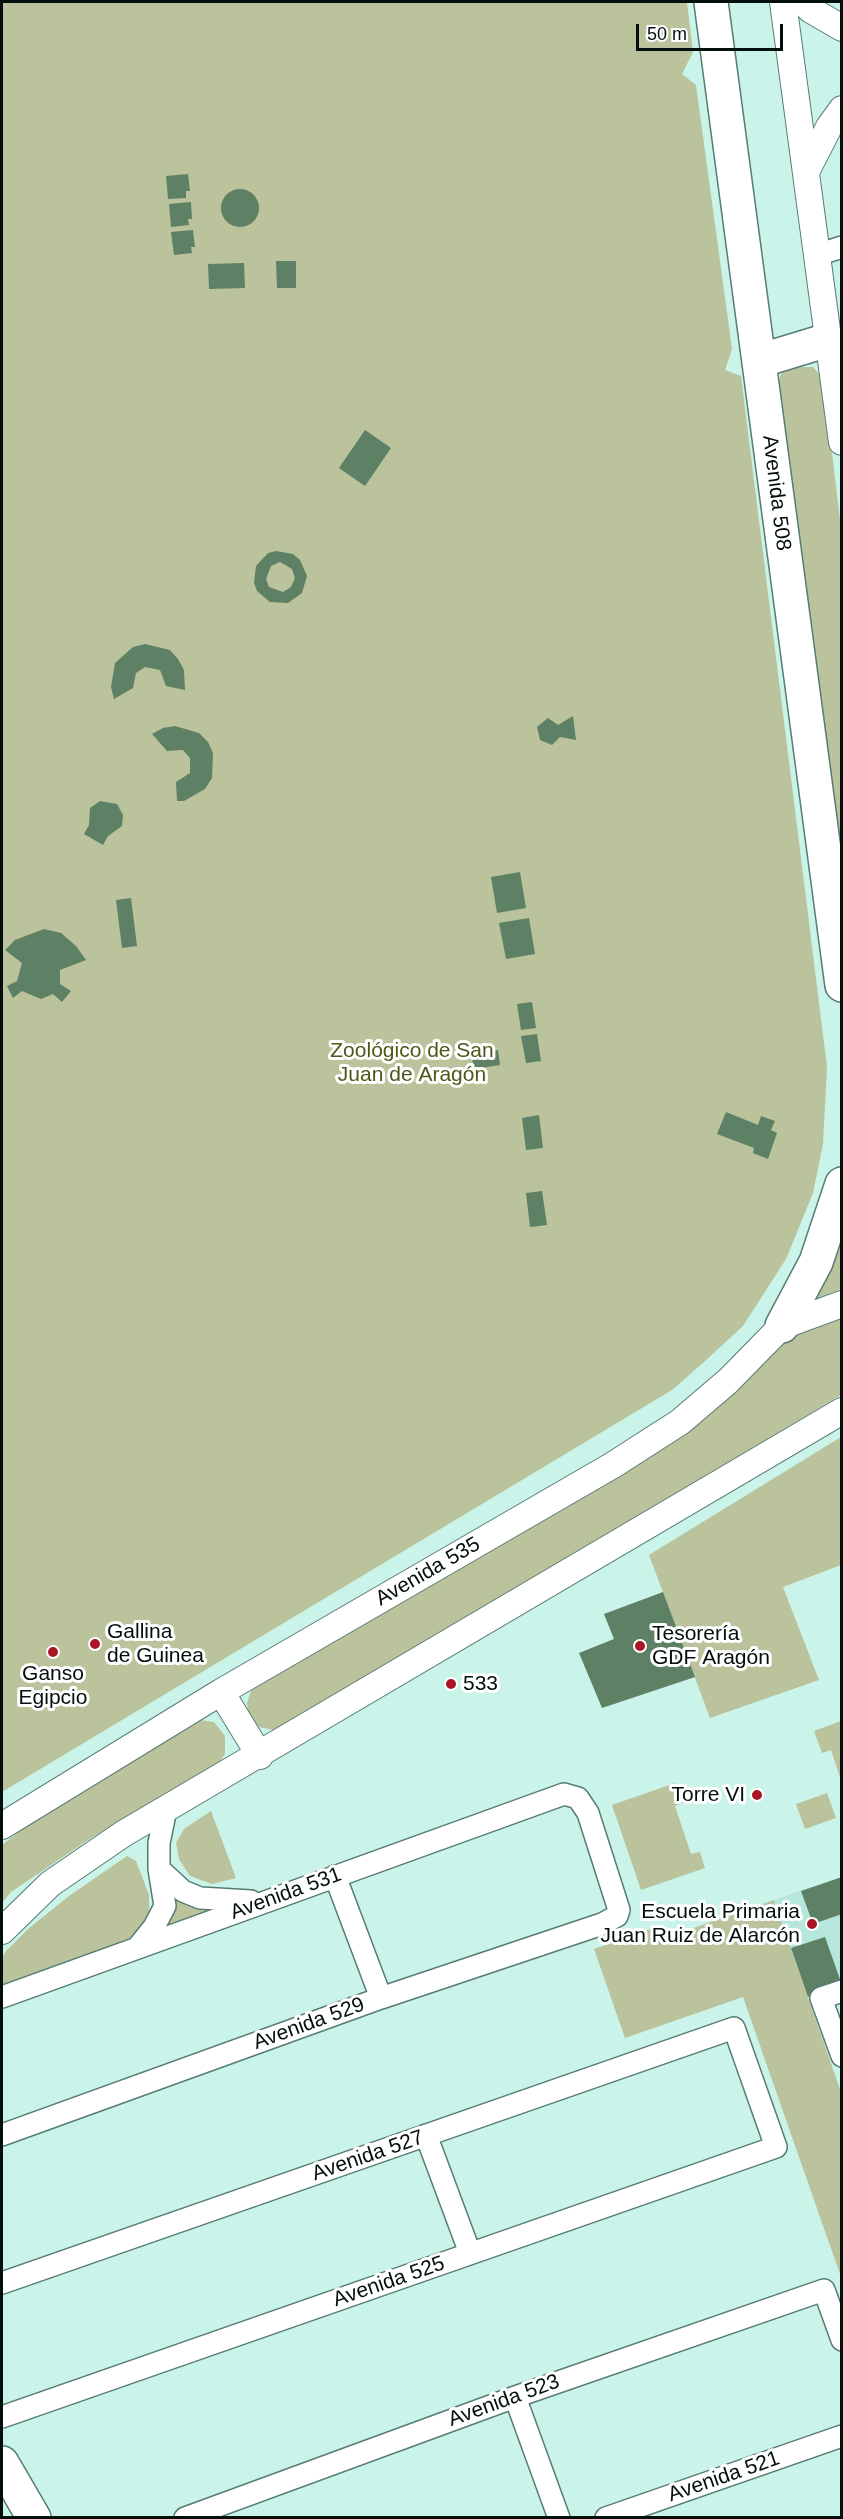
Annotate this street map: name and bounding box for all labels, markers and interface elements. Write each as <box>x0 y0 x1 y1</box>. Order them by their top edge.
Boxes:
scale bar <box>639 12 786 50</box>
text: 50 m <box>647 24 687 44</box>
street label: Avenida 508 <box>756 434 796 552</box>
park label: Zoológico de San Juan de Aragón <box>330 1038 494 1088</box>
street label: Avenida 535 <box>371 1532 485 1612</box>
place label: Gallina de Guinea <box>107 1619 204 1669</box>
place label: Tesorería GDF Aragón <box>652 1621 770 1671</box>
marker: Gallina de Guinea <box>88 1637 102 1651</box>
marker: Tesorería GDF Aragón <box>633 1639 647 1653</box>
marker: Ganso Egipcio <box>46 1645 60 1659</box>
place label: Ganso Egipcio <box>19 1661 87 1711</box>
place label: 533 <box>463 1671 498 1697</box>
marker: 533 <box>444 1677 458 1691</box>
place label: Torre VI <box>671 1782 745 1808</box>
marker: Torre VI <box>750 1788 764 1802</box>
street label: Avenida 531 <box>227 1862 345 1926</box>
place label: Escuela Primaria Juan Ruiz de Alarcón <box>600 1899 800 1949</box>
marker: Escuela Primaria Juan Ruiz de Alarcón <box>805 1917 819 1931</box>
street label: Avenida 529 <box>250 1992 368 2056</box>
street label: Avenida 527 <box>309 2125 427 2187</box>
street label: Avenida 525 <box>330 2251 448 2313</box>
street label: Avenida 523 <box>445 2369 563 2433</box>
street label: Avenida 521 <box>665 2446 783 2508</box>

